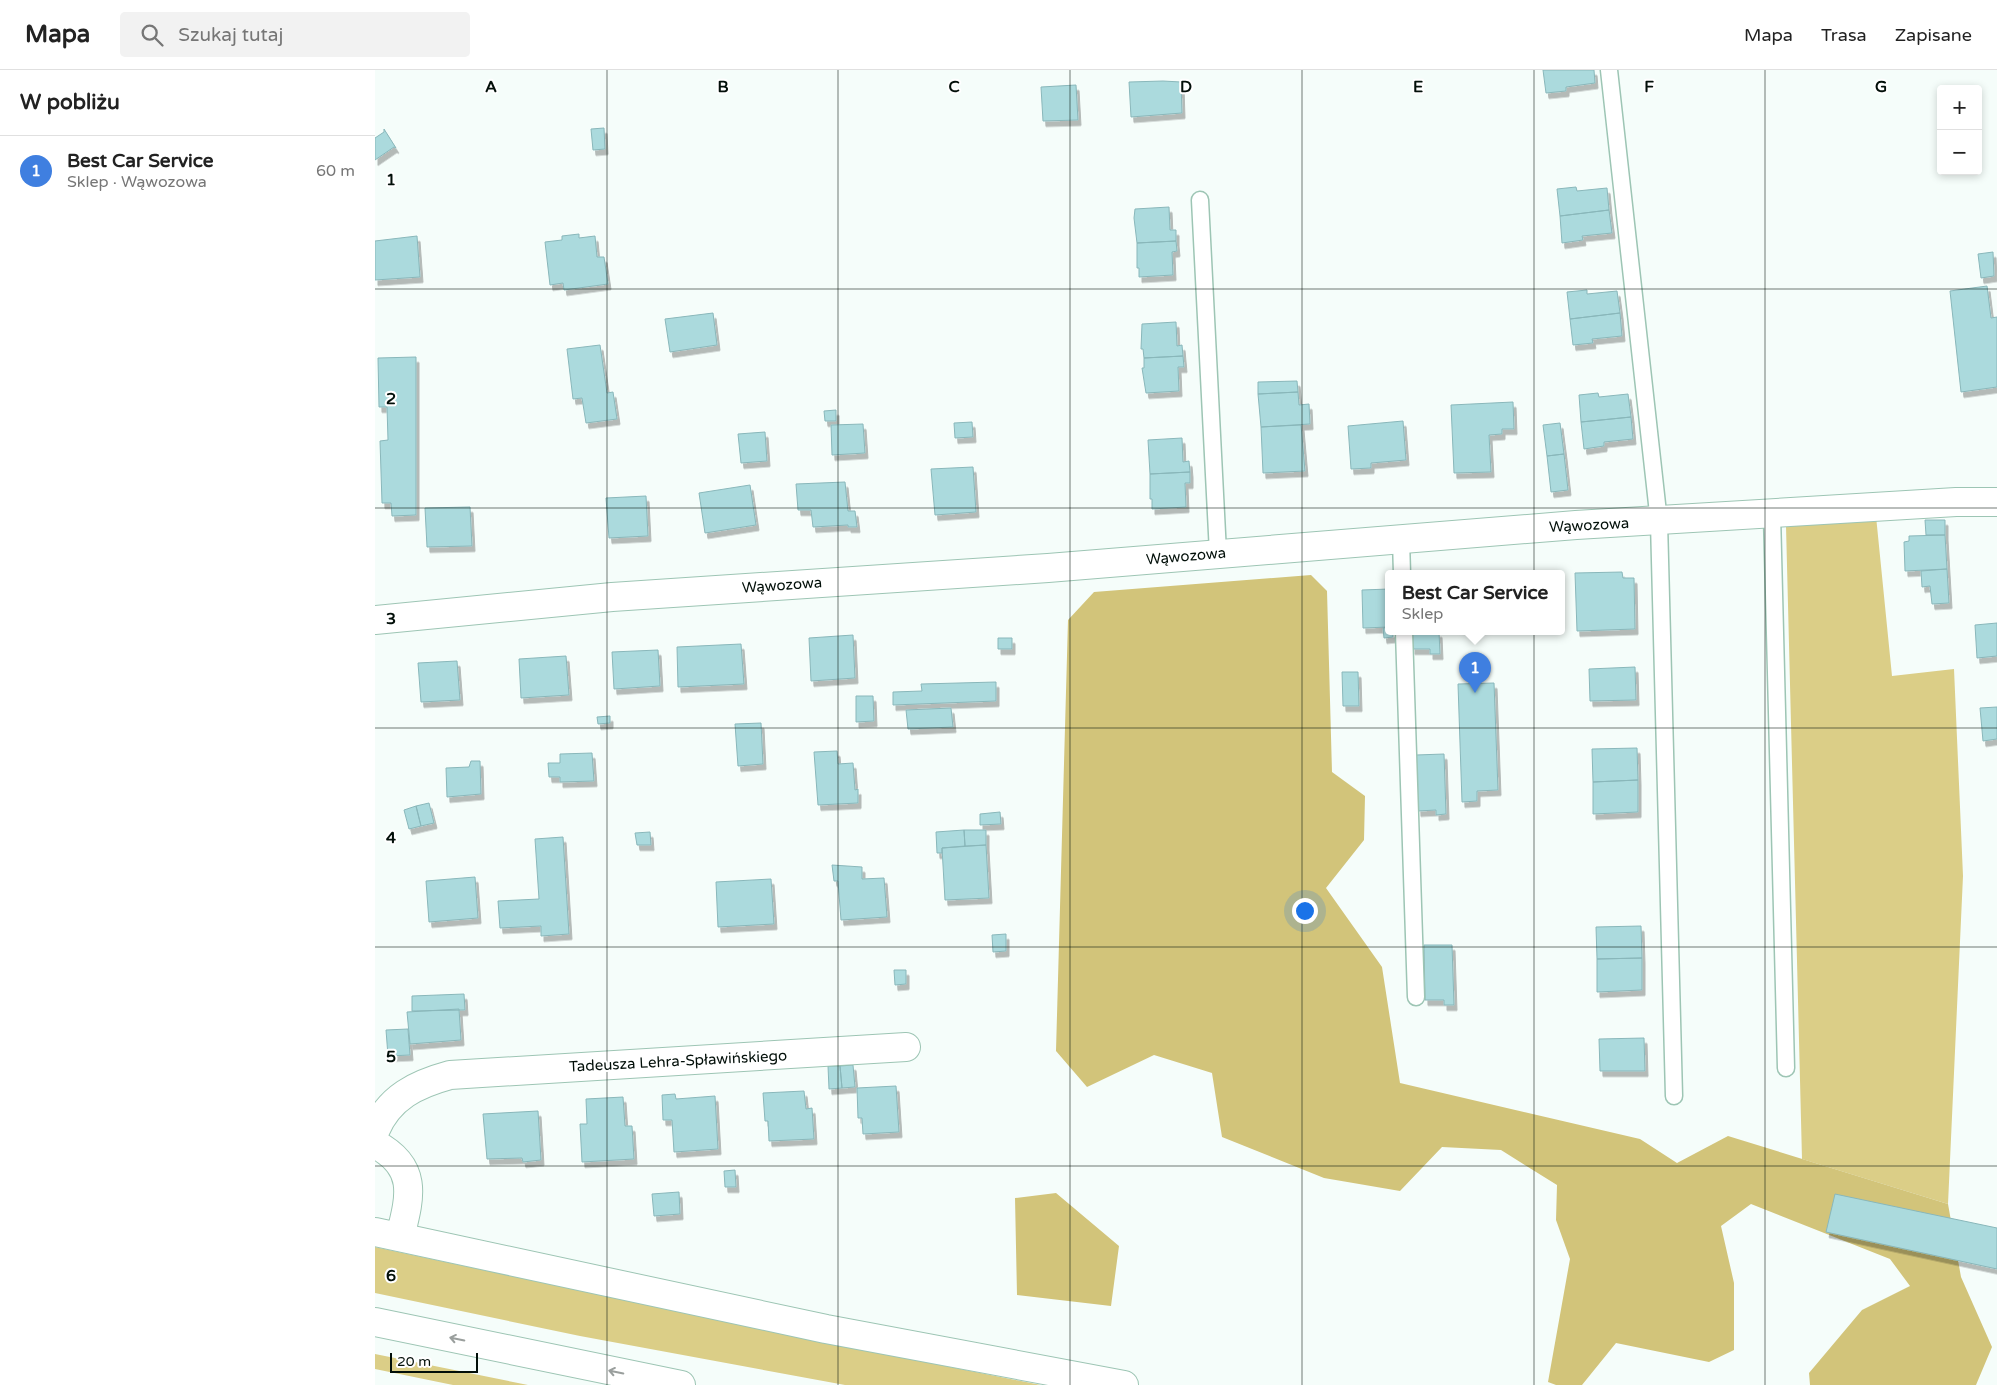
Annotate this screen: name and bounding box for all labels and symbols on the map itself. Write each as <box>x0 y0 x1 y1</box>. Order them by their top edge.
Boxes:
text: A <box>485 77 497 97</box>
text: B <box>717 77 729 97</box>
text: C <box>948 77 960 97</box>
text: D <box>1180 77 1192 97</box>
text: E <box>1413 77 1423 97</box>
text: F <box>1644 77 1654 97</box>
text: G <box>1875 77 1887 97</box>
text: 1 <box>386 170 396 190</box>
text: 2 <box>386 389 396 409</box>
street label: Wąwozowa <box>1548 514 1630 536</box>
street label: Wąwozowa <box>1145 544 1227 568</box>
street label: Wąwozowa <box>741 573 823 597</box>
text: 3 <box>386 609 396 629</box>
pin: 1 <box>1459 652 1491 693</box>
text: 4 <box>386 828 396 848</box>
your location <box>1292 898 1318 924</box>
street label: Tadeusza Lehra-Spławińskiego <box>568 1046 788 1076</box>
text: 5 <box>386 1047 396 1067</box>
text: 6 <box>386 1266 396 1286</box>
one-way arrow <box>449 1334 465 1343</box>
scale bar <box>390 1350 477 1373</box>
one-way arrow <box>608 1366 624 1376</box>

